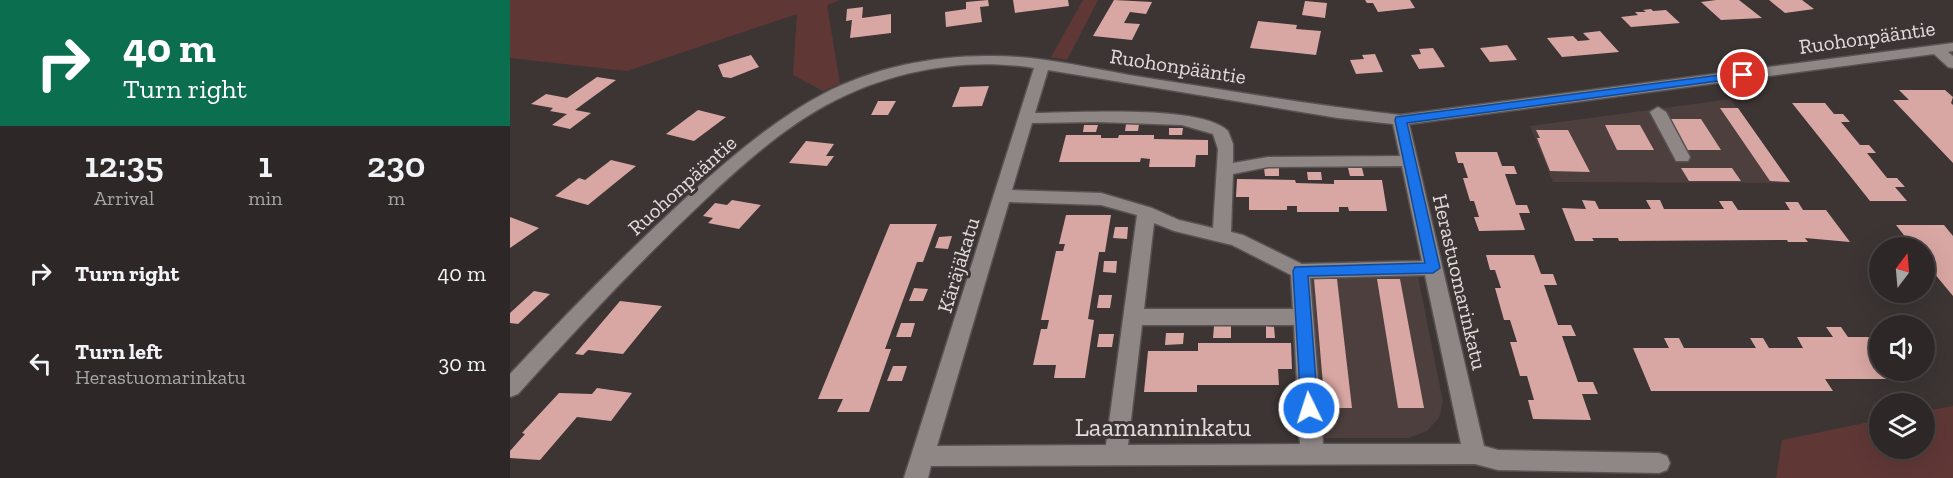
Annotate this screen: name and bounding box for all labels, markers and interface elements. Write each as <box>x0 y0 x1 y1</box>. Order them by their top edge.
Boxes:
street label: Ruohonpääntie <box>1797 15 1937 59</box>
text: 40 m <box>123 22 216 73</box>
icon: right <box>24 24 102 102</box>
street label: Ruohonpääntie <box>1108 43 1248 89</box>
pin <box>1717 49 1768 100</box>
icon: arrive <box>1726 58 1759 91</box>
text: Turn right <box>123 73 247 105</box>
street label: Ruohonpääntie <box>623 130 742 240</box>
text: 12:35 <box>85 143 164 186</box>
text: 1 <box>258 143 273 186</box>
text: 230 <box>367 143 425 186</box>
text: Arrival <box>94 186 154 210</box>
text: min <box>248 186 283 210</box>
text: m <box>388 186 405 210</box>
street label: Herastuomarinkatu <box>1428 192 1492 372</box>
street label: Käräjäkatu <box>932 214 985 316</box>
north arrow <box>1869 237 1935 303</box>
map controls <box>1869 237 1935 459</box>
icon: right <box>24 257 57 290</box>
text: Turn right <box>75 260 179 287</box>
text: 40 m <box>437 260 486 287</box>
button: sound <box>1869 315 1935 381</box>
text: Turn left <box>75 338 162 365</box>
icon: left <box>24 347 57 380</box>
text: 30 m <box>439 350 486 377</box>
text: Herastuomarinkatu <box>75 365 246 389</box>
position arrow <box>1277 376 1341 440</box>
button: layers <box>1869 393 1935 459</box>
street label: Laamanninkatu <box>1075 411 1252 443</box>

